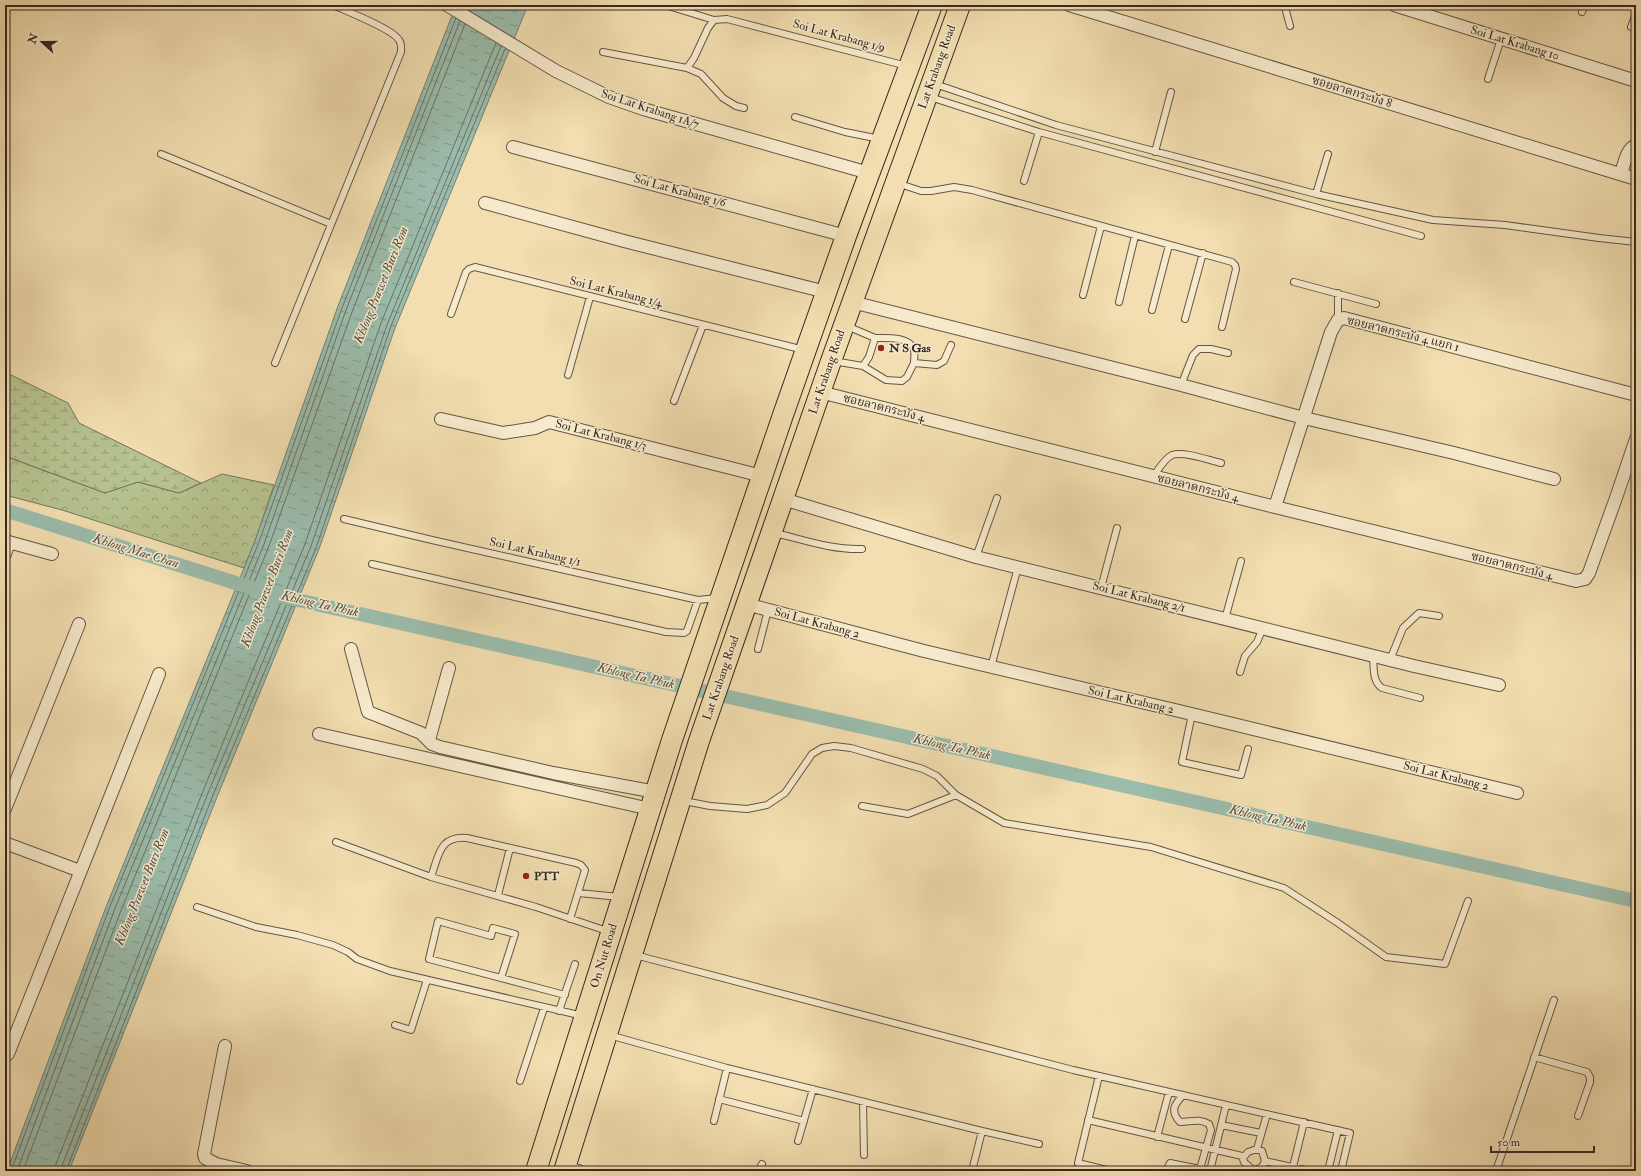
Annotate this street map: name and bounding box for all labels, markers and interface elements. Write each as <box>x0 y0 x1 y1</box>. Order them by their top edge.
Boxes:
street label: Soi Lat Krabang 1/9 <box>791 16 887 56</box>
north arrow <box>22 22 62 62</box>
street label: Soi Lat Krabang 10 <box>1469 22 1561 64</box>
street label: Lat Krabang Road <box>915 23 959 111</box>
text: N <box>25 31 41 46</box>
street label: ซอยลาดกระบัง 8 <box>1310 73 1394 111</box>
street label: Soi Lat Krabang 1A/7 <box>599 86 701 132</box>
street label: Soi Lat Krabang 1/6 <box>632 171 729 211</box>
water label: Khlong Prawet Buri Rom <box>350 224 412 347</box>
street label: Soi Lat Krabang 1/4 <box>568 273 664 311</box>
street label: ซอยลาดกระบัง 4 แยก 1 <box>1345 313 1461 355</box>
street label: Lat Krabang Road <box>806 328 849 416</box>
place label: N S Gas <box>888 341 931 356</box>
marker: N S Gas <box>876 343 886 353</box>
street label: ซอยลาดกระบัง 4 <box>842 391 927 426</box>
street label: Soi Lat Krabang 1/3 <box>554 416 648 454</box>
street label: ซอยลาดกระบัง 4 <box>1156 471 1241 506</box>
water label: Khlong Prawet Buri Rom <box>237 527 297 650</box>
water label: Khlong Mae Chan <box>90 530 181 572</box>
street label: Soi Lat Krabang 1/1 <box>488 534 582 570</box>
street label: ซอยลาดกระบัง 4 <box>1470 549 1555 584</box>
street label: Soi Lat Krabang 2/1 <box>1091 578 1187 616</box>
water label: Khlong Ta Phuk <box>279 587 360 621</box>
street label: Soi Lat Krabang 2 <box>773 604 861 642</box>
street label: Lat Krabang Road <box>700 634 743 722</box>
water label: Khlong Ta Phuk <box>595 659 676 693</box>
street label: Soi Lat Krabang 2 <box>1087 683 1175 717</box>
water label: Khlong Ta Phuk <box>911 730 992 764</box>
street label: Soi Lat Krabang 2 <box>1402 758 1490 794</box>
water label: Khlong Ta Phuk <box>1227 801 1308 835</box>
water label: Khlong Prawet Buri Rom <box>111 826 173 949</box>
place label: PTT <box>534 869 560 884</box>
marker: PTT <box>521 871 531 881</box>
street label: On Nut Road <box>587 922 621 990</box>
scale bar <box>1491 1128 1594 1154</box>
text: 50 m <box>1497 1135 1521 1150</box>

